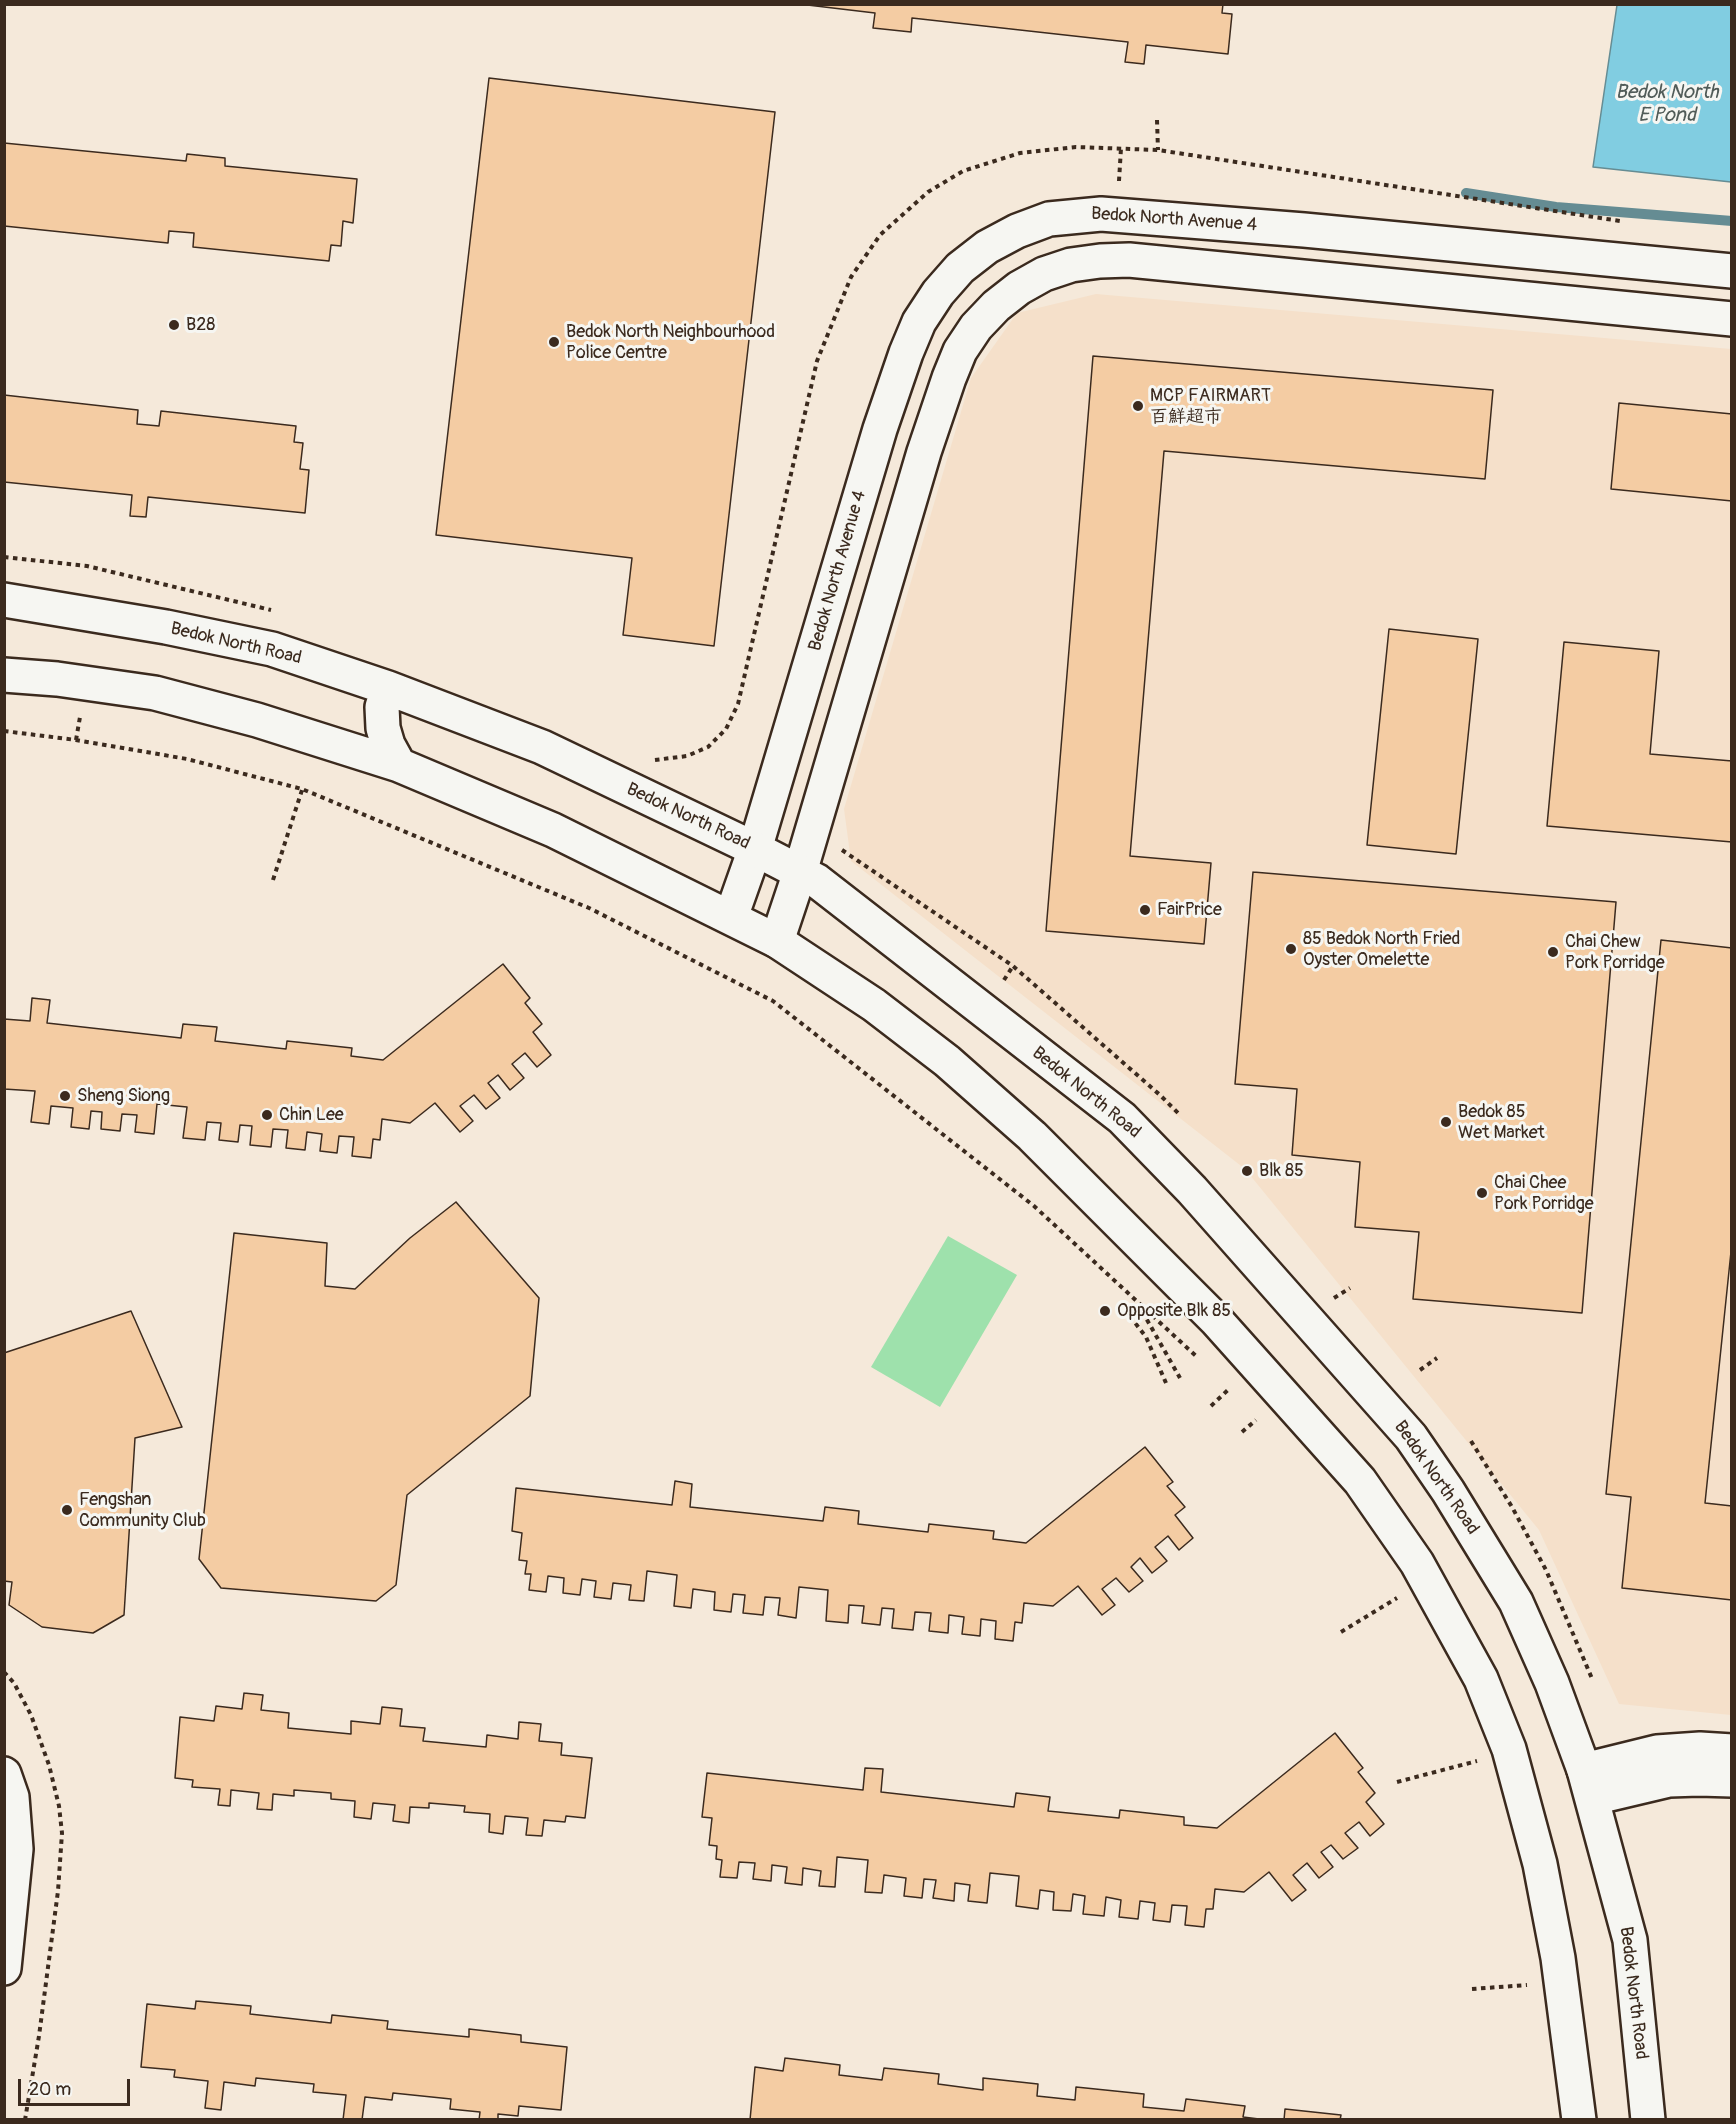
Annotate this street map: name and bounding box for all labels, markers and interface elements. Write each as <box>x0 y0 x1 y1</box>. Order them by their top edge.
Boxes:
water label: Bedok North E Pond <box>1616 81 1718 128</box>
street label: Bedok North Avenue 4 <box>1090 203 1258 237</box>
place label: B28 <box>186 314 215 336</box>
marker: B28 <box>167 318 181 332</box>
place label: Bedok North Neighbourhood Police Centre <box>566 321 775 364</box>
marker: Bedok North Neighbourhood Police Centre <box>547 335 561 349</box>
place label: MCP FAIRMART 百鮮超市 <box>1150 385 1271 428</box>
marker: MCP FAIRMART 百鮮超市 <box>1131 399 1145 413</box>
street label: Bedok North Avenue 4 <box>805 488 871 654</box>
street label: Bedok North Road <box>168 618 304 670</box>
street label: Bedok North Road <box>623 779 753 855</box>
place label: FairPrice <box>1157 899 1222 921</box>
marker: FairPrice <box>1138 903 1152 917</box>
place label: 85 Bedok North Fried Oyster Omelette <box>1303 928 1460 970</box>
place label: Chai Chew Pork Porridge <box>1565 931 1665 974</box>
marker: 85 Bedok North Fried Oyster Omelette <box>1284 942 1298 956</box>
marker: Chai Chew Pork Porridge <box>1546 945 1560 959</box>
street label: Bedok North Road <box>1027 1043 1145 1143</box>
place label: Sheng Siong <box>77 1085 170 1107</box>
marker: Sheng Siong <box>58 1089 72 1103</box>
place label: Bedok 85 Wet Market <box>1458 1101 1545 1144</box>
place label: Chin Lee <box>279 1104 344 1126</box>
marker: Chin Lee <box>260 1108 274 1122</box>
marker: Bedok 85 Wet Market <box>1439 1115 1453 1129</box>
place label: Blk 85 <box>1259 1160 1304 1182</box>
marker: Blk 85 <box>1240 1164 1254 1178</box>
place label: Chai Chee Pork Porridge <box>1494 1172 1594 1214</box>
marker: Chai Chee Pork Porridge <box>1475 1186 1489 1200</box>
place label: Opposite Blk 85 <box>1117 1300 1231 1322</box>
marker: Opposite Blk 85 <box>1098 1304 1112 1318</box>
street label: Bedok North Road <box>1389 1417 1483 1539</box>
place label: Fengshan Community Club <box>79 1489 206 1532</box>
marker: Fengshan Community Club <box>60 1503 74 1517</box>
street label: Bedok North Road <box>1614 1925 1652 2061</box>
scale bar <box>21 2067 134 2105</box>
text: 20 m <box>29 2078 71 2101</box>

